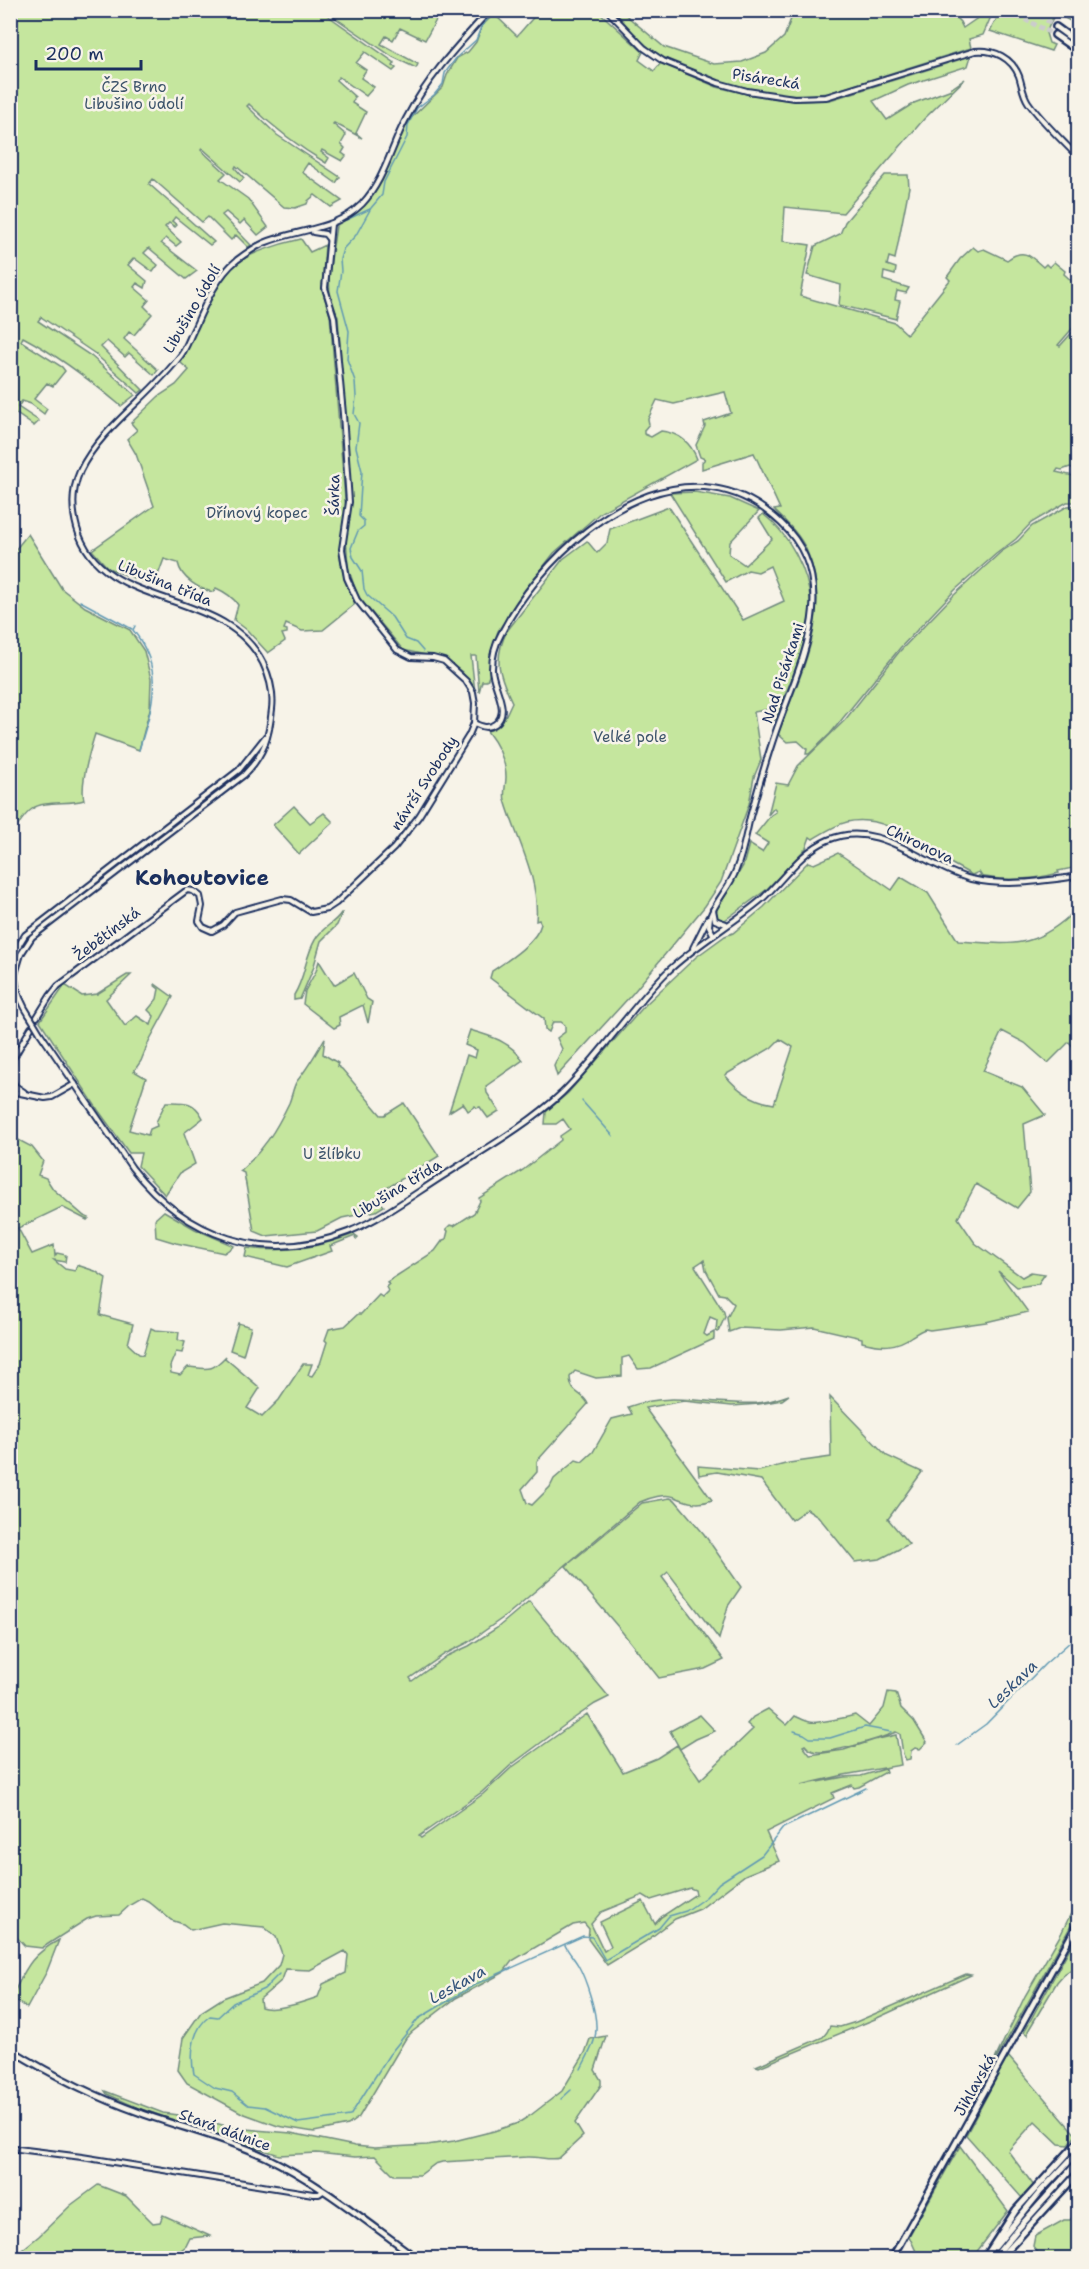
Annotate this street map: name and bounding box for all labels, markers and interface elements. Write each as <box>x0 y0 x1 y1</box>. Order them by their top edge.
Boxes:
scale bar <box>36 33 141 71</box>
text: 200 m <box>45 42 104 66</box>
street label: Pisárecká <box>731 64 802 94</box>
park label: ČZS Brno Libušino údolí <box>84 76 184 114</box>
street label: Libušino údolí <box>158 260 226 357</box>
street label: Šárka <box>323 474 344 516</box>
park label: Dřínový kopec <box>206 503 308 523</box>
street label: Libušina třída <box>115 555 216 611</box>
street label: Nad Pisárkami <box>757 620 809 726</box>
park label: Velké pole <box>593 727 667 747</box>
street label: návrší Svobody <box>386 732 462 834</box>
street label: Chironova <box>883 820 958 869</box>
district label: Kohoutovice <box>135 864 269 892</box>
street label: Žebětínská <box>69 901 145 965</box>
park label: U žlíbku <box>303 1144 361 1164</box>
street label: Libušina třída <box>349 1154 446 1223</box>
water label: Leskava <box>983 1655 1042 1713</box>
water label: Leskava <box>425 1960 489 2009</box>
street label: Jihlavská <box>950 2050 1001 2120</box>
street label: Stará dálnice <box>176 2104 274 2156</box>

